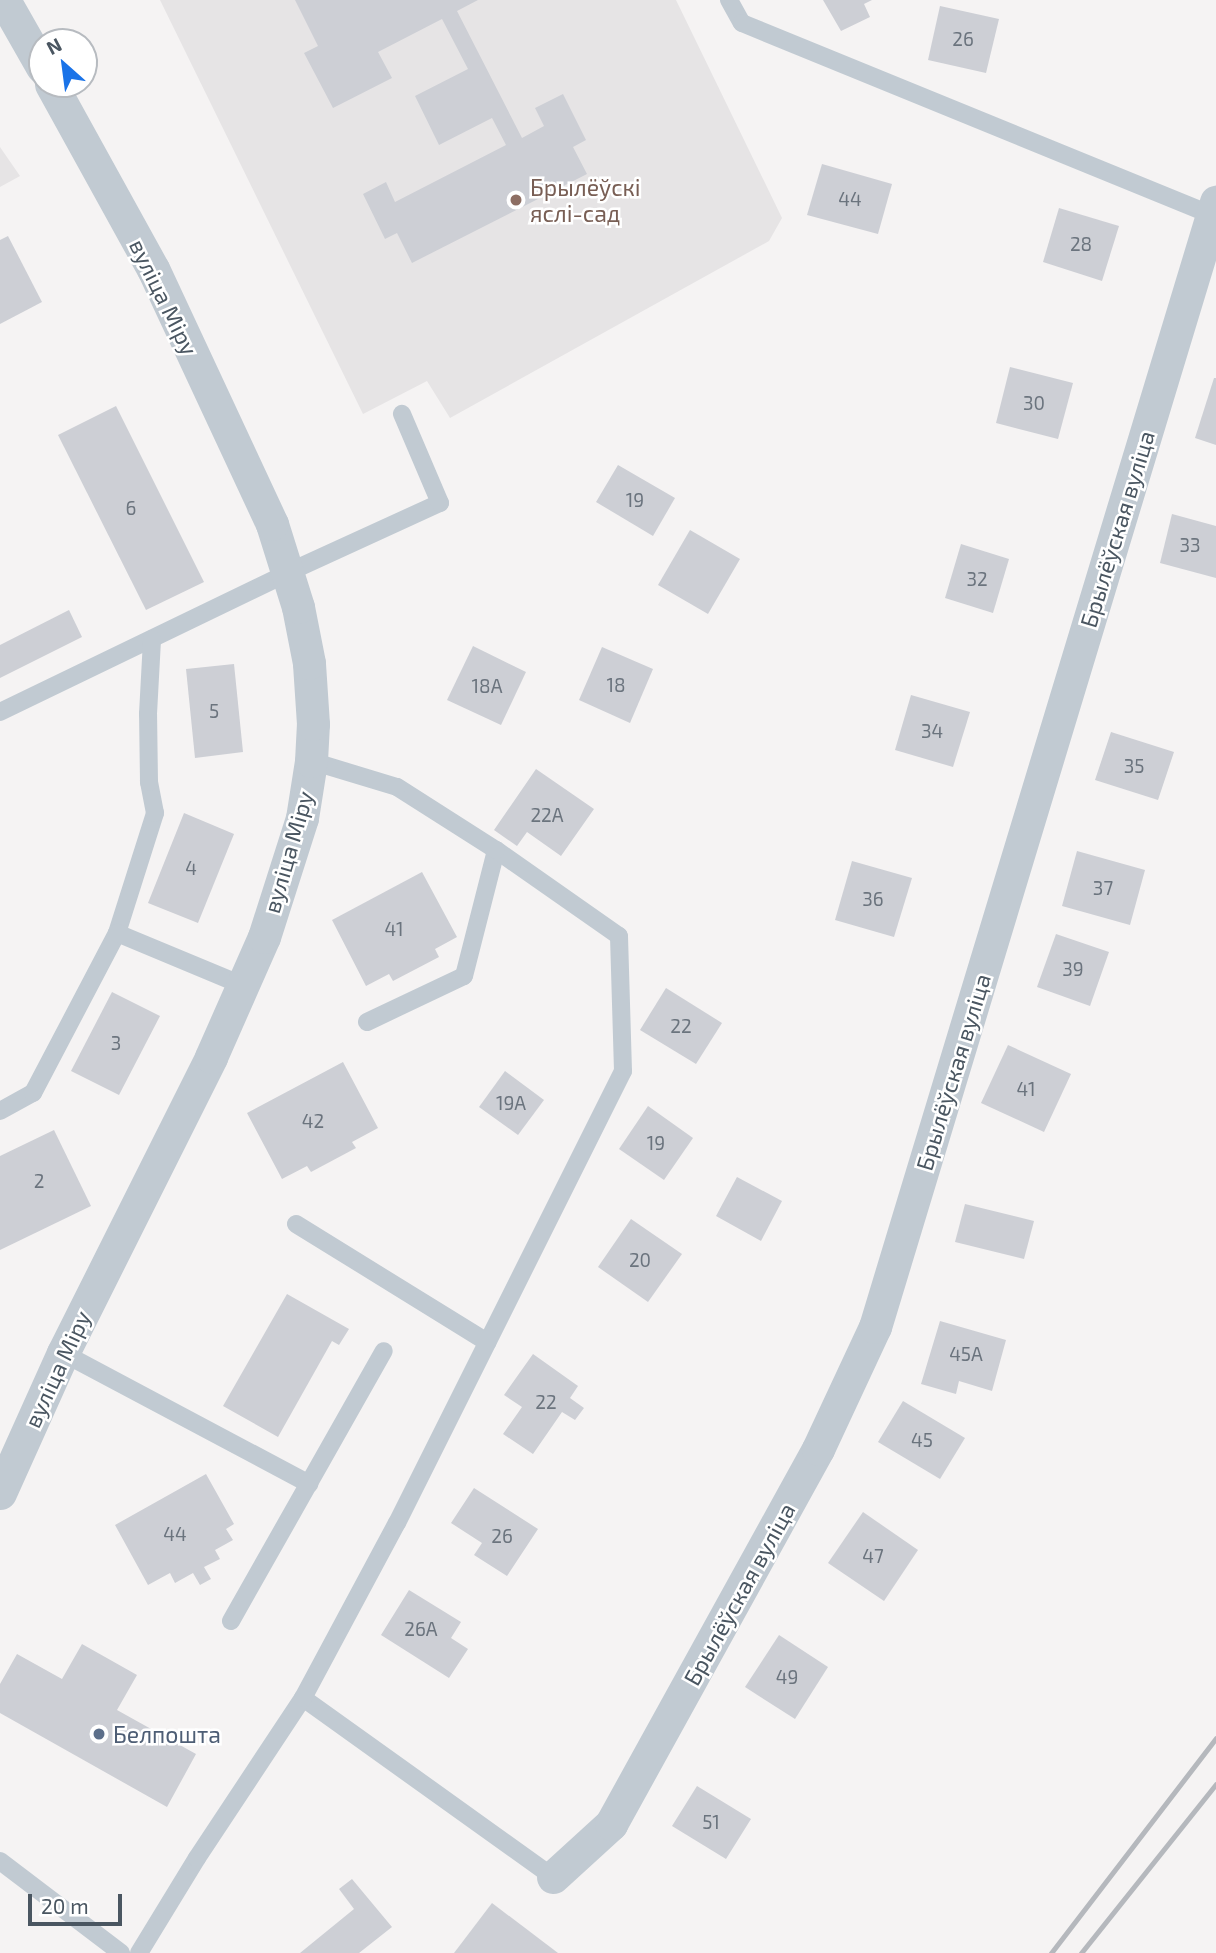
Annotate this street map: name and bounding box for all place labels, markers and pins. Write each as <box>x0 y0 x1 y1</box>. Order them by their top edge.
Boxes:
place label: Брылёўскі яслі-сад <box>530 173 641 227</box>
marker: Брылёўскі яслі-сад <box>508 192 524 208</box>
place label: Белпошта <box>113 1720 221 1748</box>
marker: Белпошта <box>91 1726 107 1742</box>

